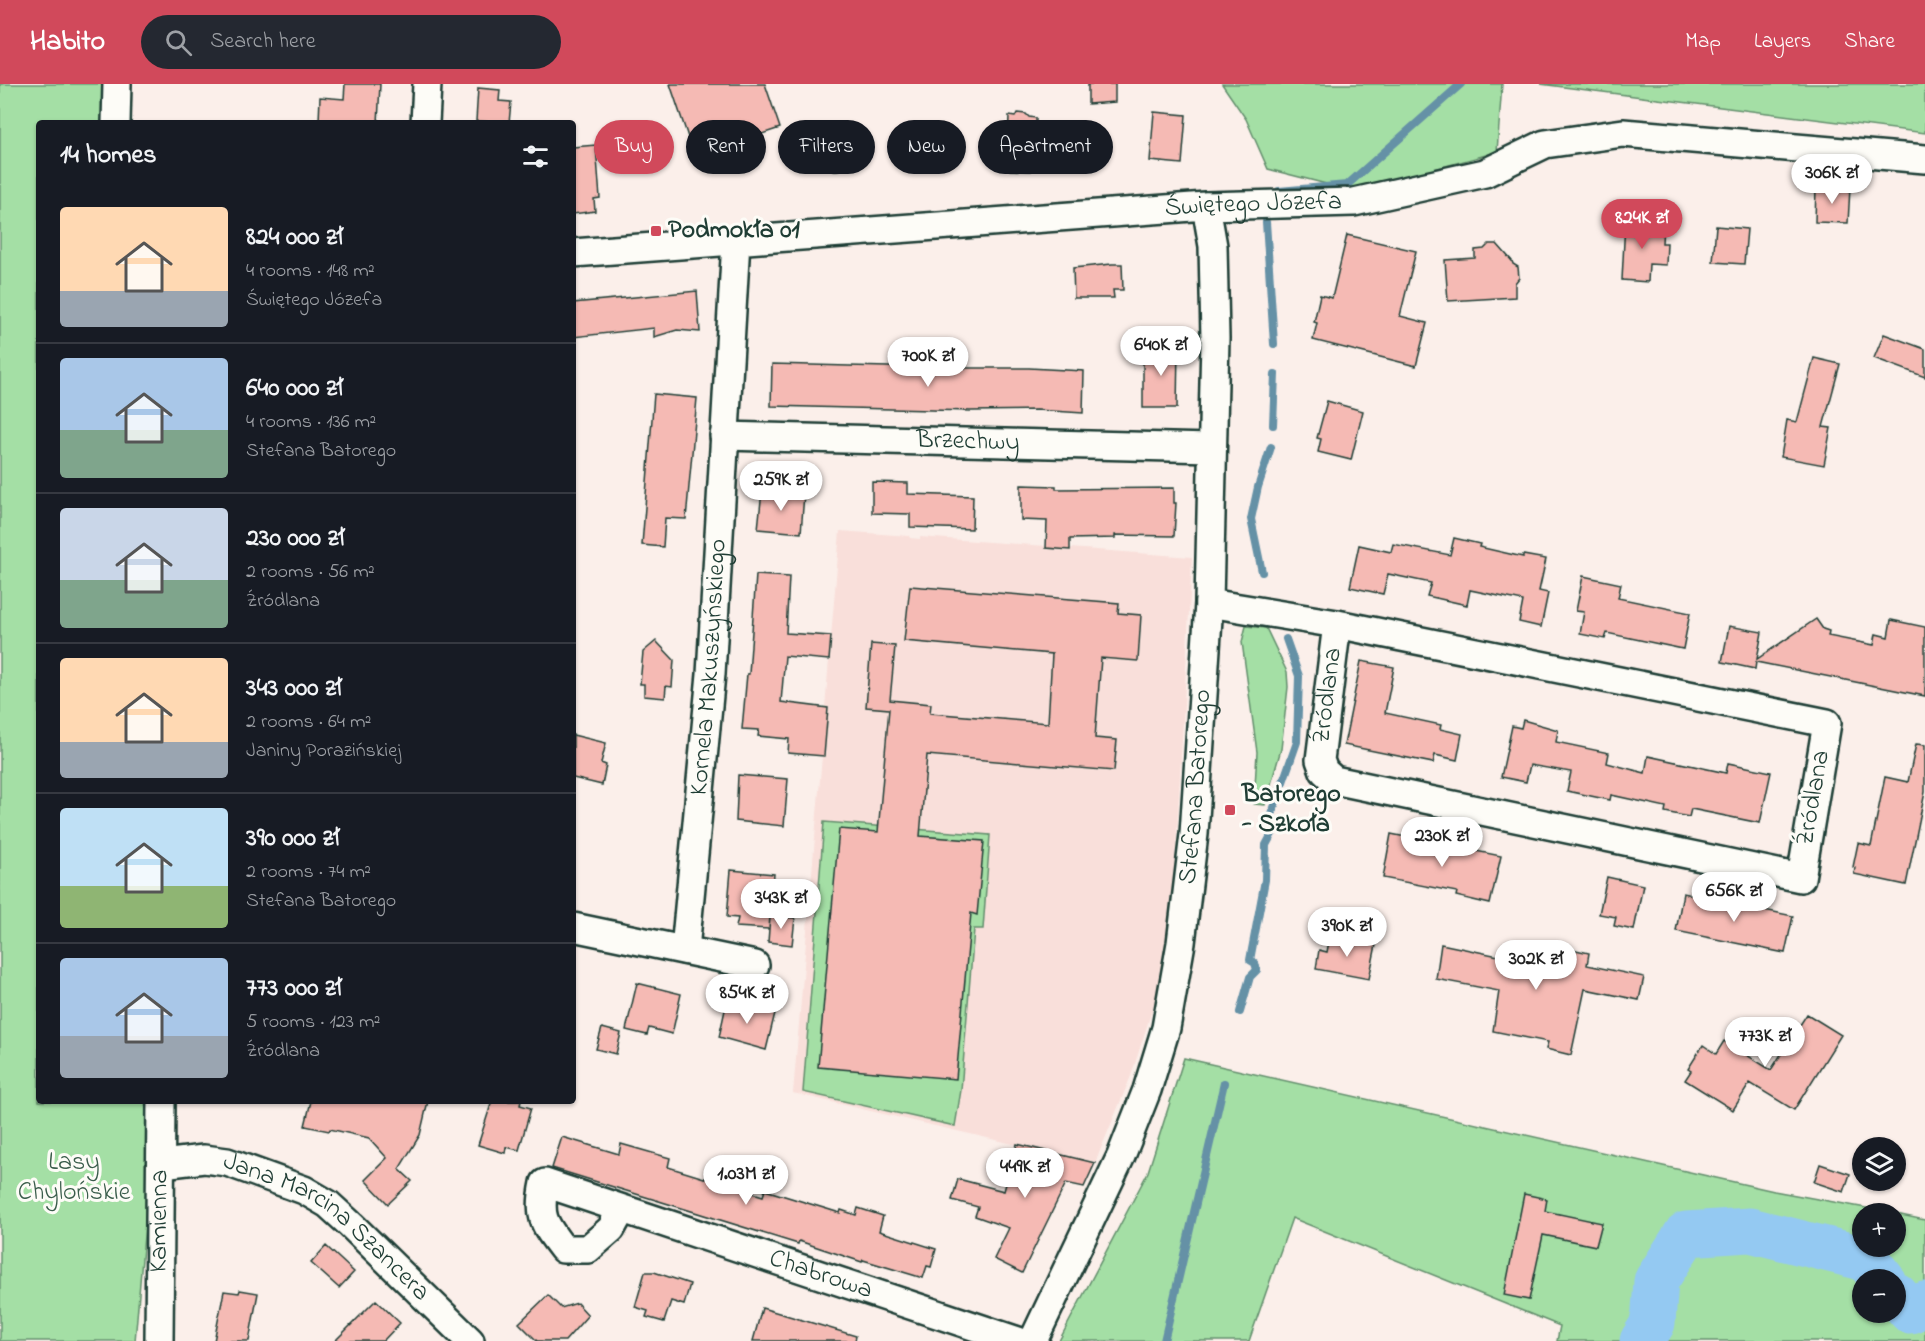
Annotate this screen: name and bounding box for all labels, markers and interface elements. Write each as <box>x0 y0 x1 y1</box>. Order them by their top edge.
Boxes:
search box <box>141 15 561 69</box>
text: Habito <box>30 22 105 63</box>
icon: search <box>162 26 195 59</box>
text: Search here <box>210 26 316 58</box>
text: Map <box>1685 27 1721 57</box>
text: Layers <box>1754 27 1811 57</box>
text: Share <box>1844 27 1895 57</box>
chip: Buy <box>594 120 674 174</box>
chip: Rent <box>686 120 766 174</box>
chip: Filters <box>778 120 875 174</box>
chip: New <box>887 120 966 174</box>
chip: Apartment <box>978 120 1113 174</box>
text: 14 homes <box>60 137 156 175</box>
icon: filters <box>519 140 552 173</box>
pin: 306K zł <box>1777 154 1887 205</box>
text: 306K zł <box>1805 159 1859 188</box>
street label: Świętego Józefa <box>1163 183 1342 228</box>
pin: 824K zł <box>1587 199 1697 250</box>
text: 824K zł <box>1615 204 1669 233</box>
place label: Podmokła 01 <box>668 212 801 250</box>
text: 824 000 zł <box>246 219 343 257</box>
marker: Podmokła 01 <box>649 224 663 238</box>
icon: home <box>108 231 180 303</box>
text: 4 rooms · 148 m² <box>246 257 375 286</box>
text: Świętego Józefa <box>246 286 382 315</box>
pin: 640K zł <box>1106 326 1216 377</box>
text: 640K zł <box>1134 331 1188 360</box>
pin: 700K zł <box>873 337 983 388</box>
text: 700K zł <box>901 342 955 371</box>
text: 640 000 zł <box>246 370 343 408</box>
icon: home <box>108 382 180 454</box>
text: 4 rooms · 136 m² <box>246 408 376 437</box>
street label: Brzechwy <box>915 422 1020 462</box>
text: Stefana Batorego <box>246 437 396 466</box>
pin: 259K zł <box>726 461 836 512</box>
text: 259K zł <box>753 466 809 495</box>
text: 230 000 zł <box>246 520 344 558</box>
icon: home <box>108 532 180 604</box>
street label: Kornela Makuszyńskiego <box>681 538 738 797</box>
text: 2 rooms · 56 m² <box>246 558 375 587</box>
text: Źródlana <box>246 587 320 616</box>
street label: Źródlana <box>1303 645 1353 746</box>
text: 343 000 zł <box>246 670 342 708</box>
icon: home <box>108 682 180 754</box>
street label: Stefana Batorego <box>1169 688 1222 886</box>
text: 2 rooms · 64 m² <box>246 708 371 737</box>
text: Janiny Porazińskiej <box>246 737 401 766</box>
street label: Źródlana <box>1787 747 1841 849</box>
place label: Batorego - Szkoła <box>1241 776 1341 844</box>
marker: Batorego - Szkoła <box>1223 803 1237 817</box>
pin: 230K zł <box>1387 817 1497 868</box>
text: 390 000 zł <box>246 820 339 858</box>
text: 230K zł <box>1415 822 1469 851</box>
icon: home <box>108 832 180 904</box>
text: 2 rooms · 74 m² <box>246 858 371 887</box>
pin: 656K zł <box>1679 872 1789 923</box>
text: 656K zł <box>1706 877 1762 906</box>
pin: 343K zł <box>726 879 836 930</box>
text: 343K zł <box>755 884 807 913</box>
text: Stefana Batorego <box>246 887 396 916</box>
pin: 390K zł <box>1292 907 1402 958</box>
text: 390K zł <box>1322 912 1372 941</box>
pin: 302K zł <box>1481 940 1591 991</box>
text: 302K zł <box>1509 945 1563 974</box>
text: 773 000 zł <box>246 970 342 1008</box>
pin: 854K zł <box>692 974 802 1025</box>
text: 854K zł <box>720 979 774 1008</box>
icon: home <box>108 982 180 1054</box>
text: 5 rooms · 123 m² <box>246 1008 380 1037</box>
pin: 773K zł <box>1710 1017 1820 1068</box>
text: 773K zł <box>1739 1022 1791 1051</box>
text: Źródlana <box>246 1037 320 1066</box>
map controls <box>1852 1137 1906 1323</box>
button: layers <box>1852 1137 1906 1191</box>
street label: Jana Marcina Szancera <box>217 1143 438 1311</box>
park label: Lasy Chylońskie <box>18 1144 131 1212</box>
pin: 449K zł <box>970 1148 1080 1199</box>
text: 449K zł <box>1000 1153 1050 1182</box>
pin: 1.03M zł <box>684 1155 808 1206</box>
text: 1.03M zł <box>717 1160 775 1189</box>
street label: Kamienna <box>141 1169 179 1273</box>
button: + <box>1852 1203 1906 1257</box>
street label: Chabrowa <box>764 1240 877 1310</box>
button: − <box>1852 1269 1906 1323</box>

